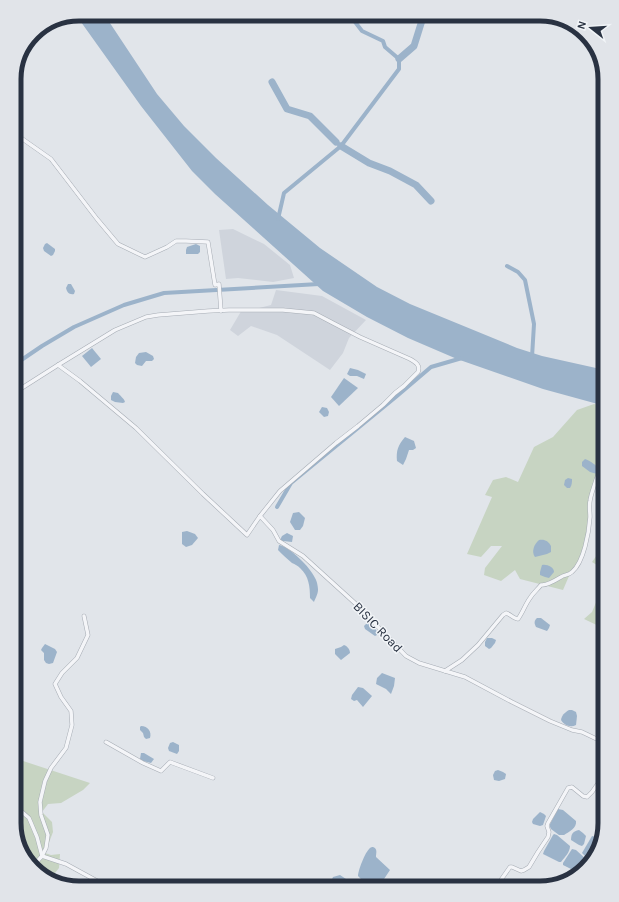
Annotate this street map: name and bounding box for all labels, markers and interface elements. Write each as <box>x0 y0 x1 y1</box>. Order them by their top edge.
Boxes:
north arrow <box>571 8 611 48</box>
text: N <box>575 20 589 31</box>
street label: BISIC Road <box>350 599 406 655</box>

